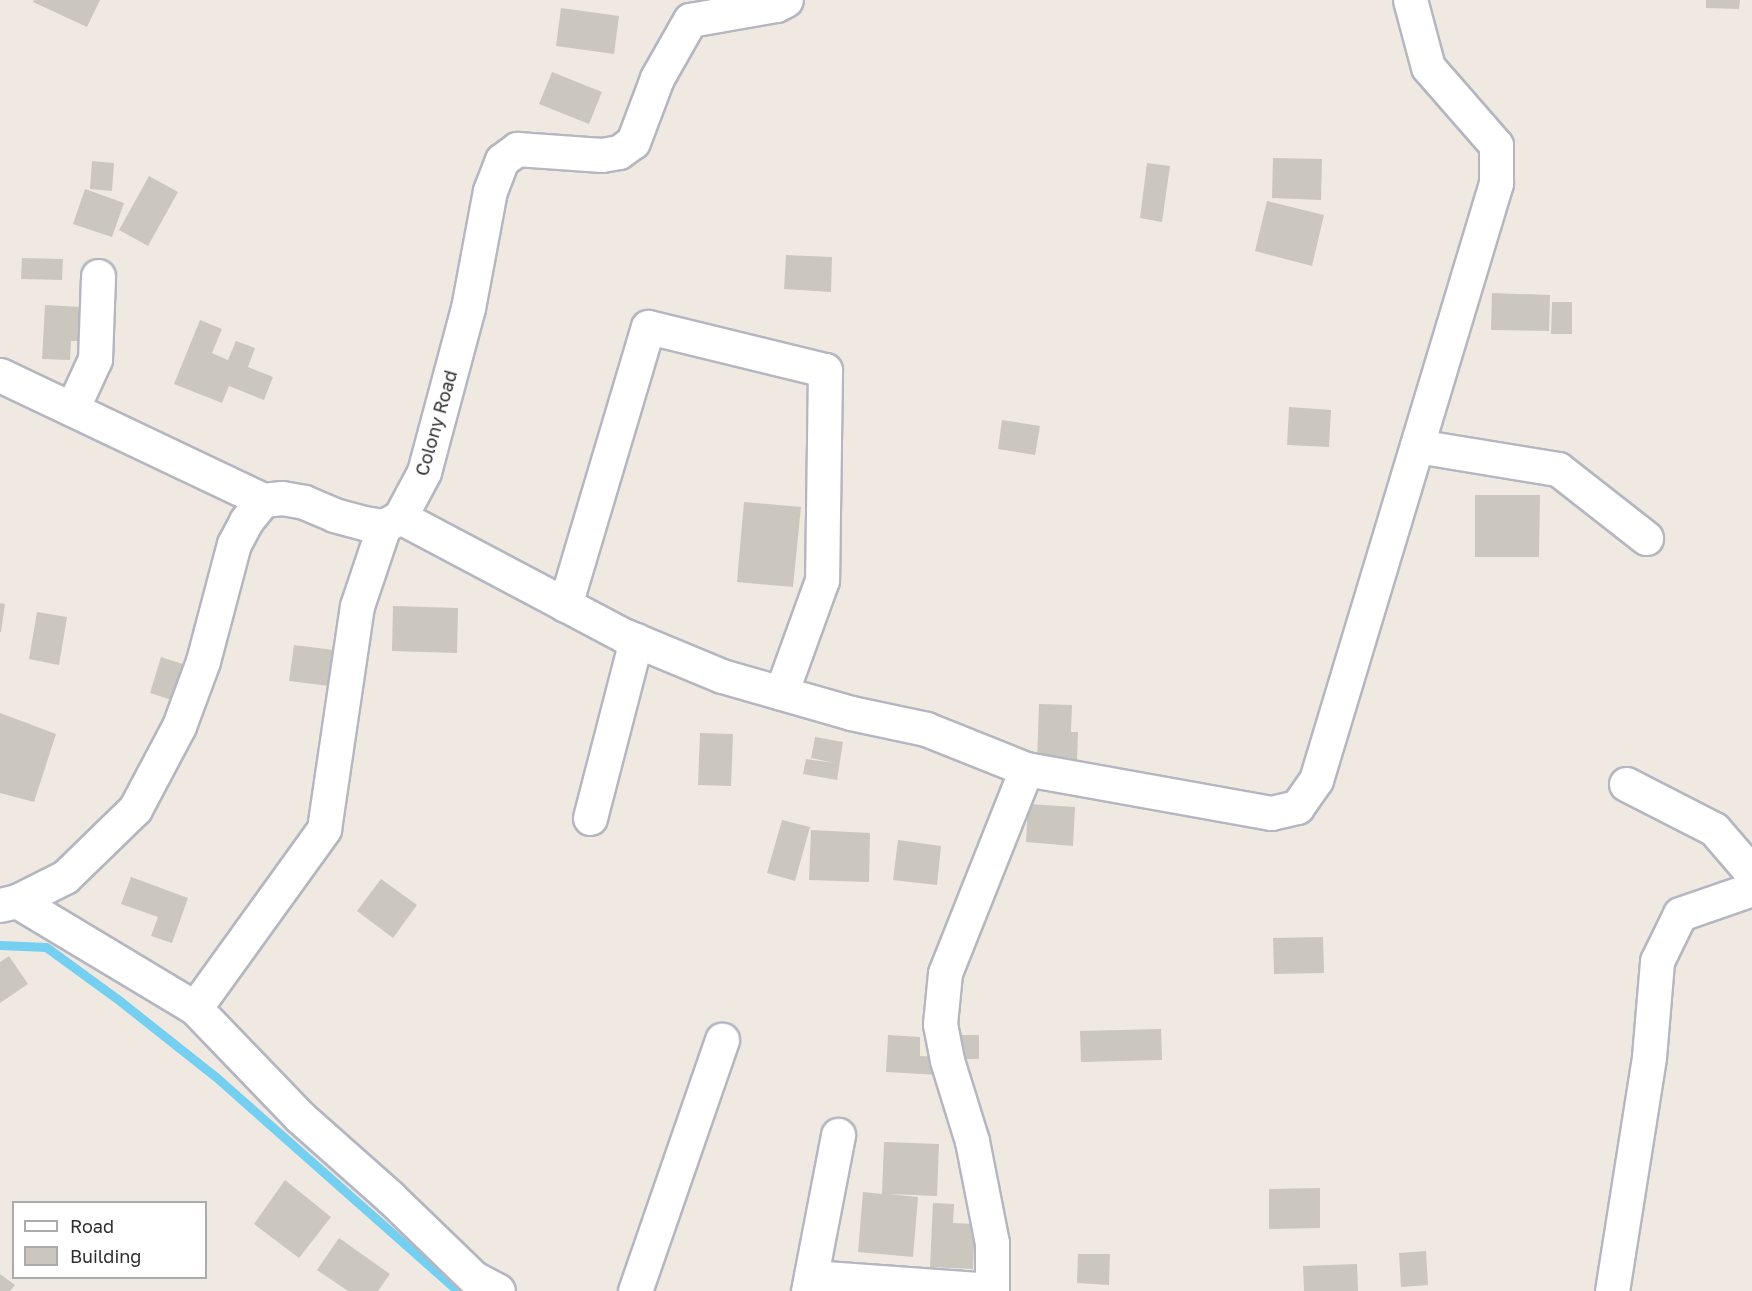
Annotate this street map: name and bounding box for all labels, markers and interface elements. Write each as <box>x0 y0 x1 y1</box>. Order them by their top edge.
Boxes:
street label: Colony Road <box>411 368 461 478</box>
legend <box>12 1201 207 1279</box>
text: Road <box>70 1215 114 1237</box>
text: Building <box>70 1245 141 1267</box>

